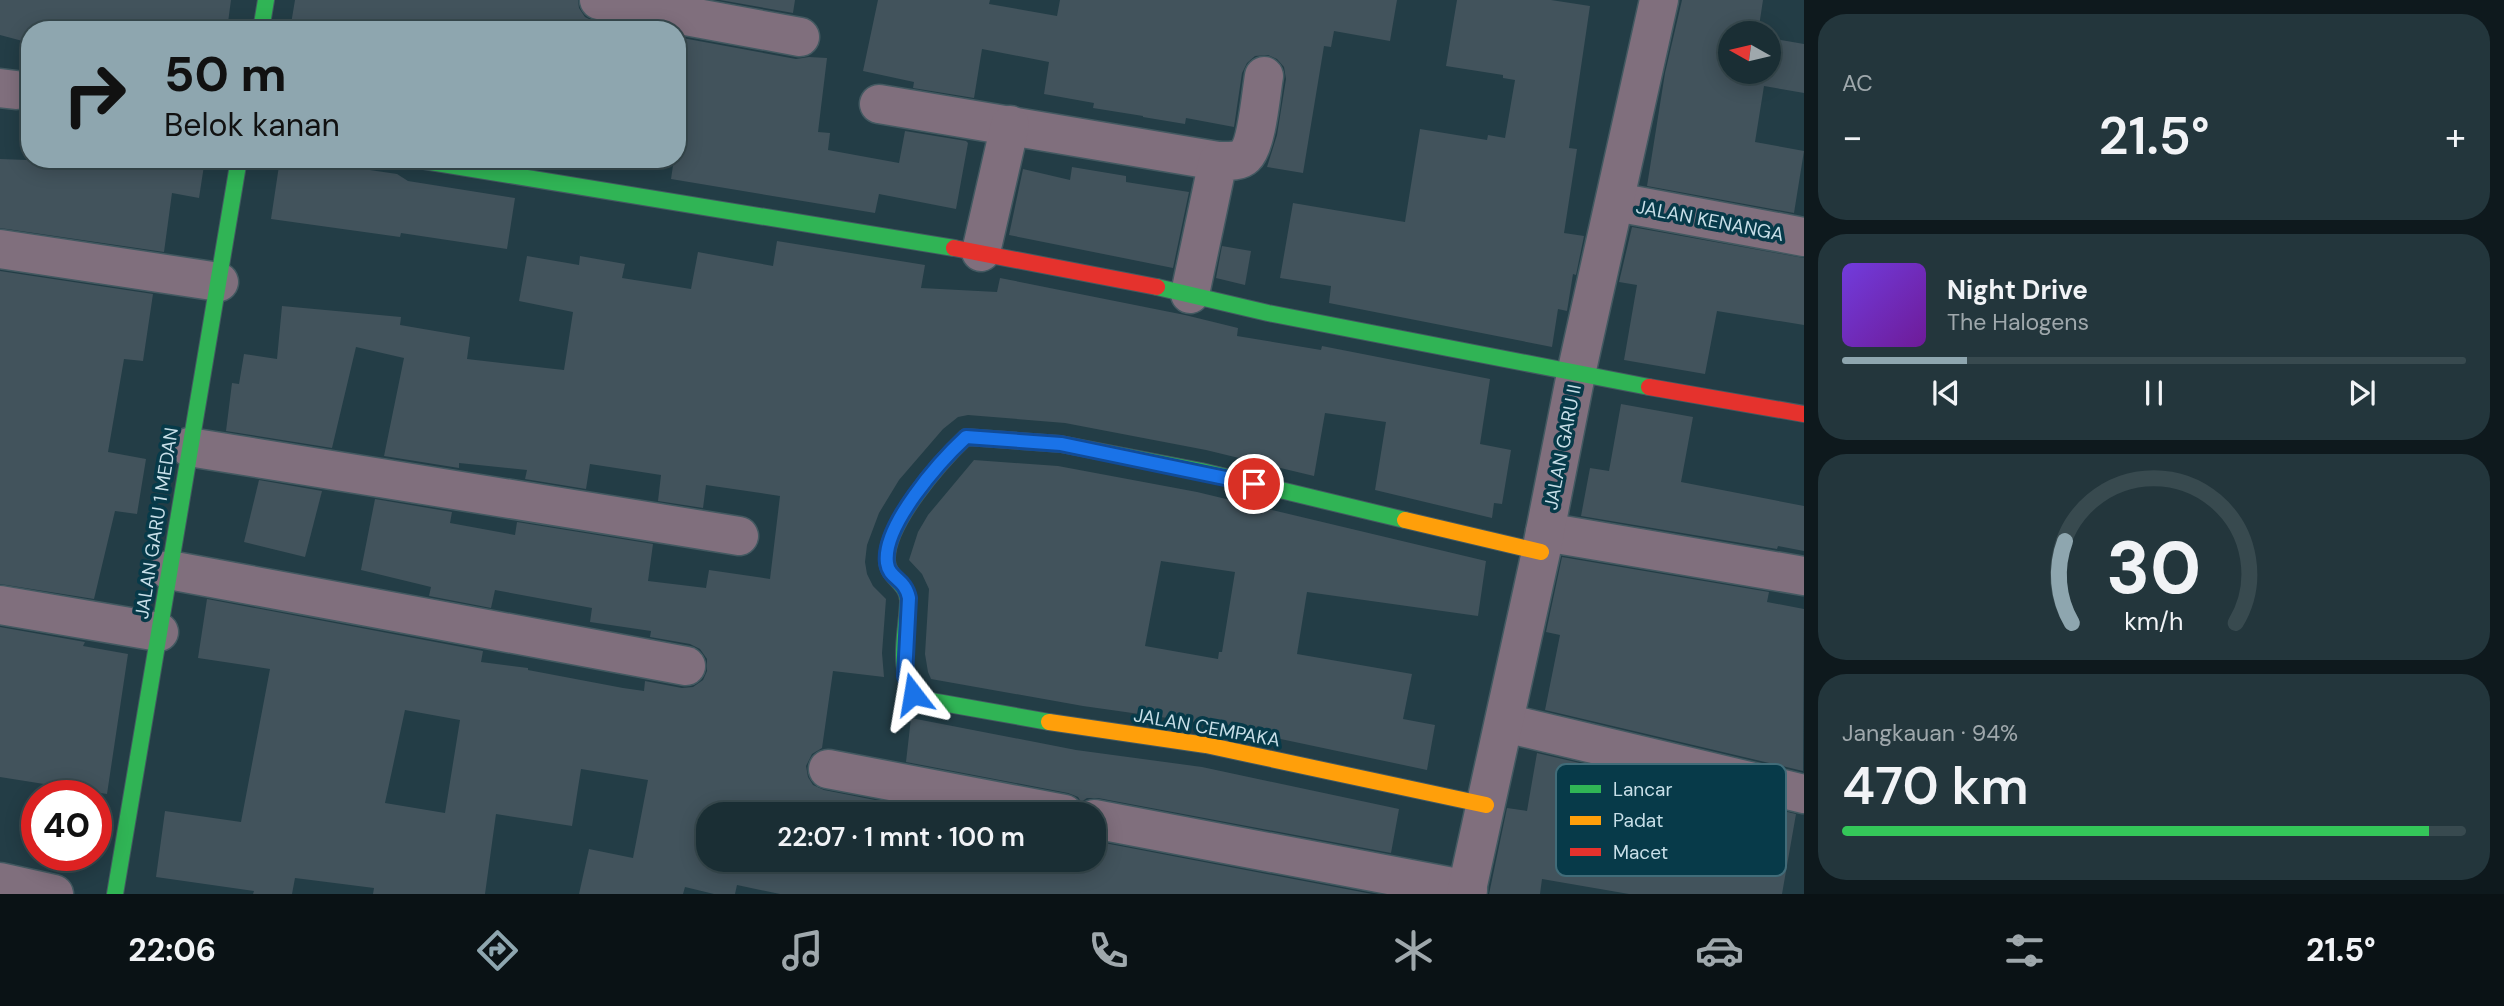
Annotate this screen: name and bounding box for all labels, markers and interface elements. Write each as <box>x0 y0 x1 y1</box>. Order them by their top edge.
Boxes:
north arrow <box>1718 21 1782 84</box>
map controls <box>1718 21 1781 84</box>
text: 50 m <box>164 42 287 106</box>
icon: right <box>49 49 140 140</box>
text: AC <box>1842 68 1873 98</box>
text: 21.5° <box>2098 102 2210 170</box>
text: Belok kanan <box>164 104 340 146</box>
text: − <box>1842 112 1863 162</box>
text: + <box>2445 112 2466 162</box>
street label: JALAN KENANGA <box>1634 194 1786 247</box>
text: Night Drive <box>1947 273 2088 307</box>
text: The Halogens <box>1947 307 2089 337</box>
icon: previous <box>1927 374 1965 412</box>
icon: pause <box>2135 374 2173 412</box>
icon: next <box>2343 374 2381 412</box>
street label: JALAN GARU II <box>1538 382 1587 512</box>
street label: JALAN GARU 1 MEDAN <box>129 425 184 621</box>
pin <box>1224 454 1284 514</box>
icon: arrive <box>1235 465 1273 503</box>
text: 30 <box>2106 521 2202 616</box>
text: km/h <box>2124 605 2184 638</box>
position arrow <box>876 657 950 731</box>
street label: JALAN CEMPAKA <box>1132 702 1283 753</box>
text: Jangkauan · 94% <box>1842 718 2018 748</box>
text: 470 km <box>1842 752 2029 820</box>
legend <box>1556 764 1786 876</box>
text: Lancar <box>1613 777 1673 802</box>
speed limit sign: 40 <box>21 780 112 871</box>
text: Padat <box>1613 808 1663 833</box>
text: 22:07 · 1 mnt · 100 m <box>777 820 1025 854</box>
text: Macet <box>1613 840 1668 865</box>
icon: directions <box>473 926 522 975</box>
icon: music <box>778 926 827 975</box>
icon: phone <box>1084 926 1133 975</box>
icon: climate <box>1389 926 1438 975</box>
icon: car <box>1695 926 1744 975</box>
icon: filters <box>2000 926 2049 975</box>
text: 22:06 <box>128 929 216 971</box>
text: 21.5° <box>2306 929 2376 971</box>

